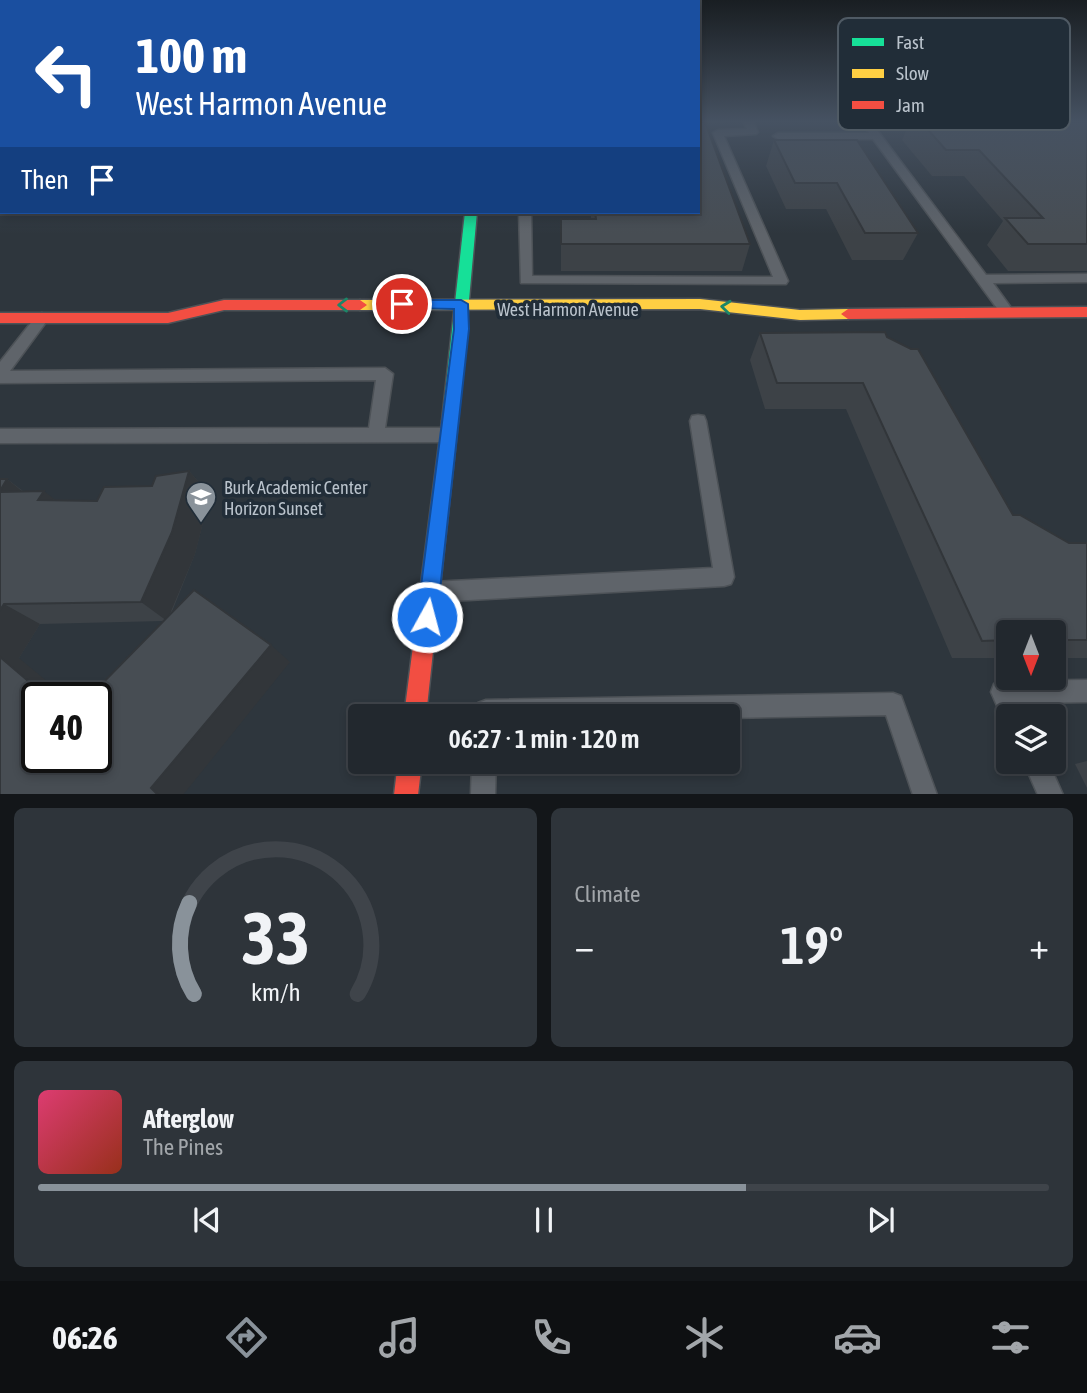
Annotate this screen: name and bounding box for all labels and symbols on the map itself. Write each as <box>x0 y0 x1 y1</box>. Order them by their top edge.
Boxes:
legend <box>838 18 1070 130</box>
text: Fast <box>896 31 924 53</box>
text: Slow <box>896 62 930 84</box>
text: Jam <box>896 94 925 116</box>
pin <box>372 274 432 334</box>
one-way arrow <box>338 297 348 313</box>
street label: West Harmon Avenue <box>497 299 639 320</box>
one-way arrow <box>720 299 732 314</box>
place label: Burk Academic Center Horizon Sunset <box>224 477 368 519</box>
school or university icon: Burk Academic Center Horizon Sunset <box>184 480 218 524</box>
position arrow <box>390 580 464 654</box>
north arrow <box>996 620 1066 690</box>
speed limit sign: 40 <box>21 682 112 773</box>

